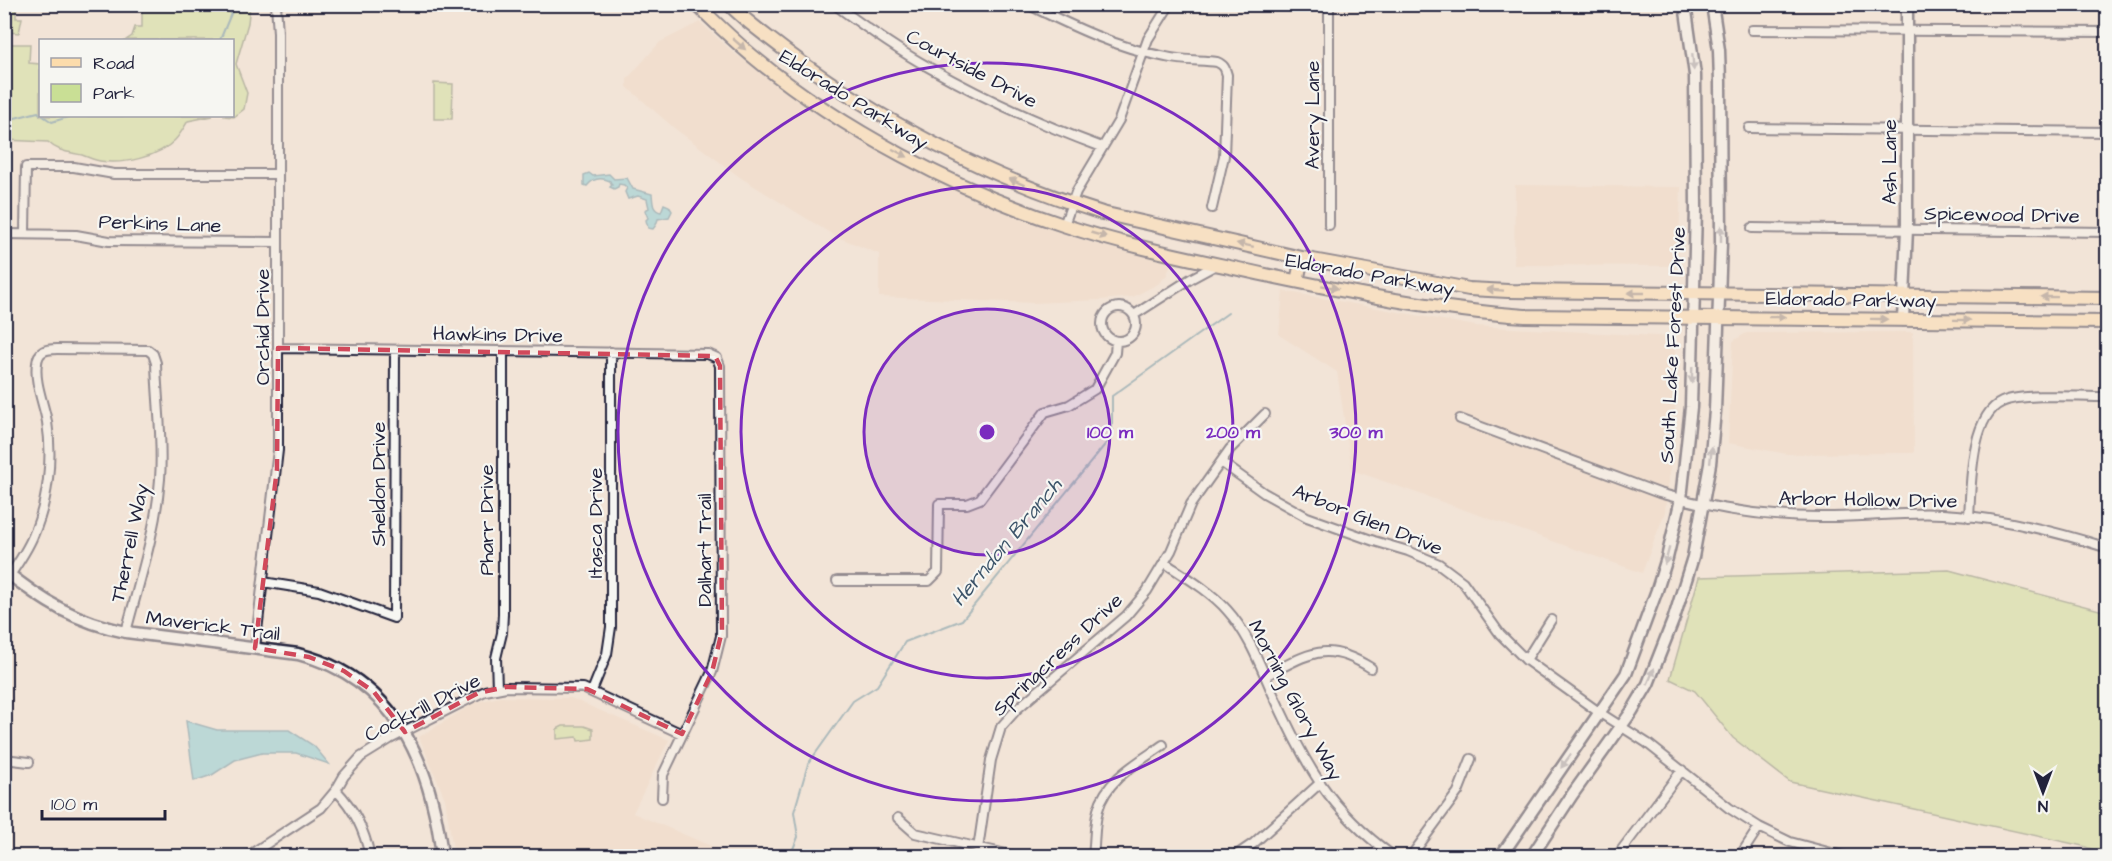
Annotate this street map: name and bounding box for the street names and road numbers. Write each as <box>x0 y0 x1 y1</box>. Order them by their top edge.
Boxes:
street label: Courtside Drive <box>901 22 1042 115</box>
street label: Eldorado Parkway <box>773 43 933 158</box>
street label: Avery Lane <box>1299 60 1328 169</box>
street label: Ash Lane <box>1876 119 1904 205</box>
street label: Spicewood Drive <box>1924 200 2080 230</box>
street label: Perkins Lane <box>98 208 222 240</box>
street label: South Lake Forest Drive <box>1653 226 1693 464</box>
street label: Eldorado Parkway <box>1283 246 1456 305</box>
street label: Orchid Drive <box>249 269 277 385</box>
street label: Eldorado Parkway <box>1765 285 1937 316</box>
street label: Hawkins Drive <box>433 320 563 350</box>
street label: Sheldon Drive <box>365 422 393 546</box>
street label: Pharr Drive <box>473 464 501 576</box>
street label: Itasca Drive <box>582 468 610 578</box>
street label: Arbor Glen Drive <box>1288 477 1447 563</box>
street label: Therrell Way <box>104 481 157 605</box>
street label: Arbor Hollow Drive <box>1778 484 1958 516</box>
street label: Dalhart Trail <box>691 493 719 607</box>
street label: Springcress Drive <box>986 587 1130 723</box>
street label: Maverick Trail <box>144 604 281 648</box>
street label: Morning Glory Way <box>1240 615 1349 786</box>
street label: Cockrill Drive <box>360 667 486 749</box>

